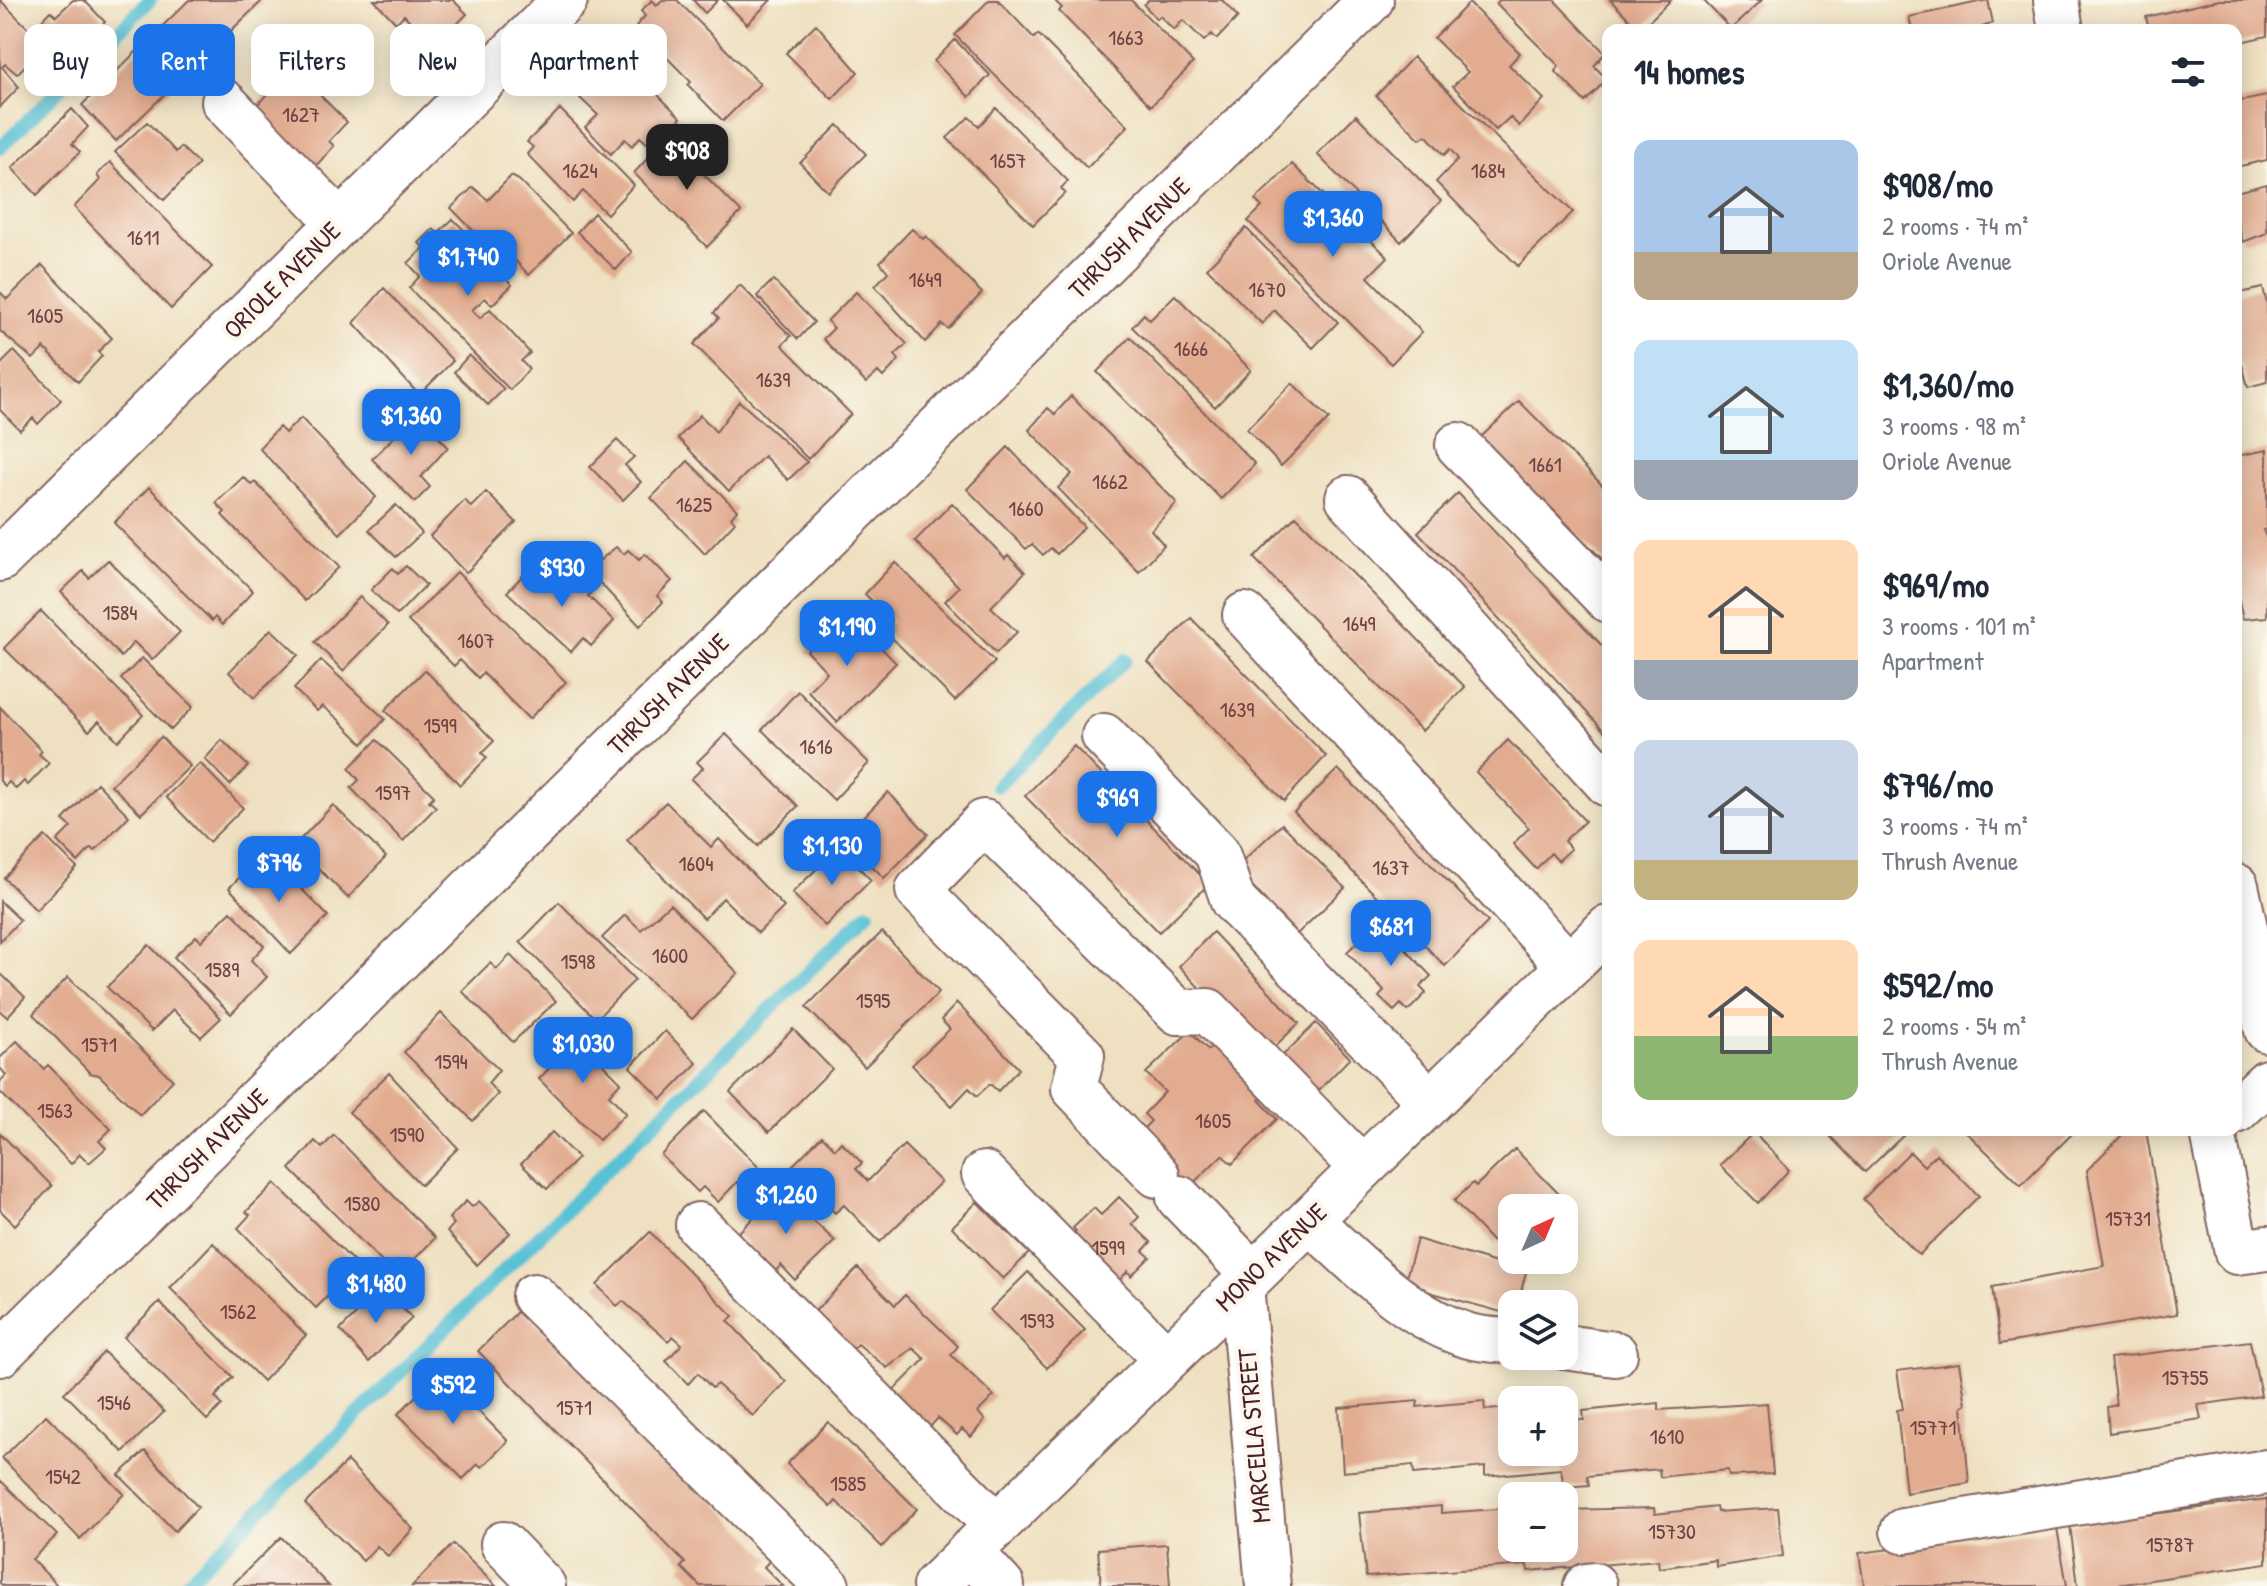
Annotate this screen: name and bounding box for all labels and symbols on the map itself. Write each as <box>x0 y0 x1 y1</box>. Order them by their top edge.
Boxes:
house number: 1663 <box>1108 22 1144 52</box>
house number: 1627 <box>282 99 320 129</box>
pin: $908 <box>640 124 734 192</box>
house number: 1657 <box>990 145 1026 175</box>
house number: 1624 <box>562 155 598 185</box>
house number: 1684 <box>1471 155 1505 185</box>
street label: THRUSH AVENUE <box>1060 169 1198 306</box>
pin: $1,360 <box>1268 191 1398 259</box>
street label: ORIOLE AVENUE <box>215 213 348 346</box>
house number: 1611 <box>127 222 159 252</box>
pin: $1,740 <box>403 230 533 298</box>
house number: 1649 <box>908 264 942 294</box>
house number: 1670 <box>1248 274 1286 304</box>
house number: 1605 <box>27 300 63 330</box>
house number: 1666 <box>1174 333 1208 363</box>
house number: 1639 <box>756 364 790 394</box>
pin: $1,360 <box>346 389 476 457</box>
house number: 1661 <box>1528 449 1562 479</box>
house number: 1662 <box>1092 466 1129 496</box>
house number: 1625 <box>676 489 712 519</box>
house number: 1660 <box>1008 493 1044 523</box>
pin: $930 <box>515 541 609 609</box>
house number: 1584 <box>102 597 138 627</box>
pin: $1,190 <box>782 600 912 668</box>
house number: 1649 <box>1342 608 1376 638</box>
house number: 1607 <box>457 625 495 655</box>
street label: THRUSH AVENUE <box>599 625 737 762</box>
house number: 1639 <box>1220 694 1254 724</box>
house number: 1599 <box>423 710 457 740</box>
house number: 1616 <box>799 731 833 761</box>
pin: $969 <box>1070 771 1164 839</box>
house number: 1597 <box>375 777 411 807</box>
pin: $1,130 <box>767 819 897 887</box>
pin: $796 <box>232 836 326 904</box>
house number: 1604 <box>679 848 713 878</box>
house number: 1637 <box>1372 852 1410 882</box>
pin: $681 <box>1344 900 1438 968</box>
house number: 1600 <box>652 940 688 970</box>
house number: 1598 <box>561 946 595 976</box>
house number: 1589 <box>205 954 239 984</box>
house number: 1595 <box>856 985 890 1015</box>
pin: $1,030 <box>518 1017 648 1085</box>
house number: 1571 <box>81 1029 117 1059</box>
house number: 1594 <box>434 1046 468 1076</box>
street label: THRUSH AVENUE <box>138 1080 276 1217</box>
house number: 1563 <box>37 1095 73 1125</box>
house number: 1605 <box>1195 1105 1231 1135</box>
house number: 1590 <box>389 1119 425 1149</box>
pin: $1,260 <box>721 1168 851 1236</box>
house number: 1580 <box>344 1188 380 1218</box>
street label: MONO AVENUE <box>1207 1194 1334 1319</box>
north arrow <box>1498 1194 1578 1274</box>
house number: 15731 <box>2105 1203 2151 1233</box>
house number: 1599 <box>1091 1232 1125 1262</box>
pin: $1,480 <box>311 1257 441 1325</box>
house number: 1562 <box>220 1296 257 1326</box>
house number: 1593 <box>1019 1305 1055 1335</box>
street label: MARCELLA STREET <box>1228 1347 1279 1525</box>
pin: $592 <box>406 1358 500 1426</box>
house number: 15755 <box>2162 1362 2208 1392</box>
house number: 1546 <box>97 1387 131 1417</box>
house number: 1571 <box>556 1392 592 1422</box>
house number: 15771 <box>1909 1412 1957 1442</box>
house number: 1610 <box>1650 1421 1684 1451</box>
house number: 1542 <box>45 1461 82 1491</box>
house number: 1585 <box>830 1468 866 1498</box>
house number: 15730 <box>1648 1516 1696 1546</box>
house number: 15787 <box>2146 1529 2194 1559</box>

